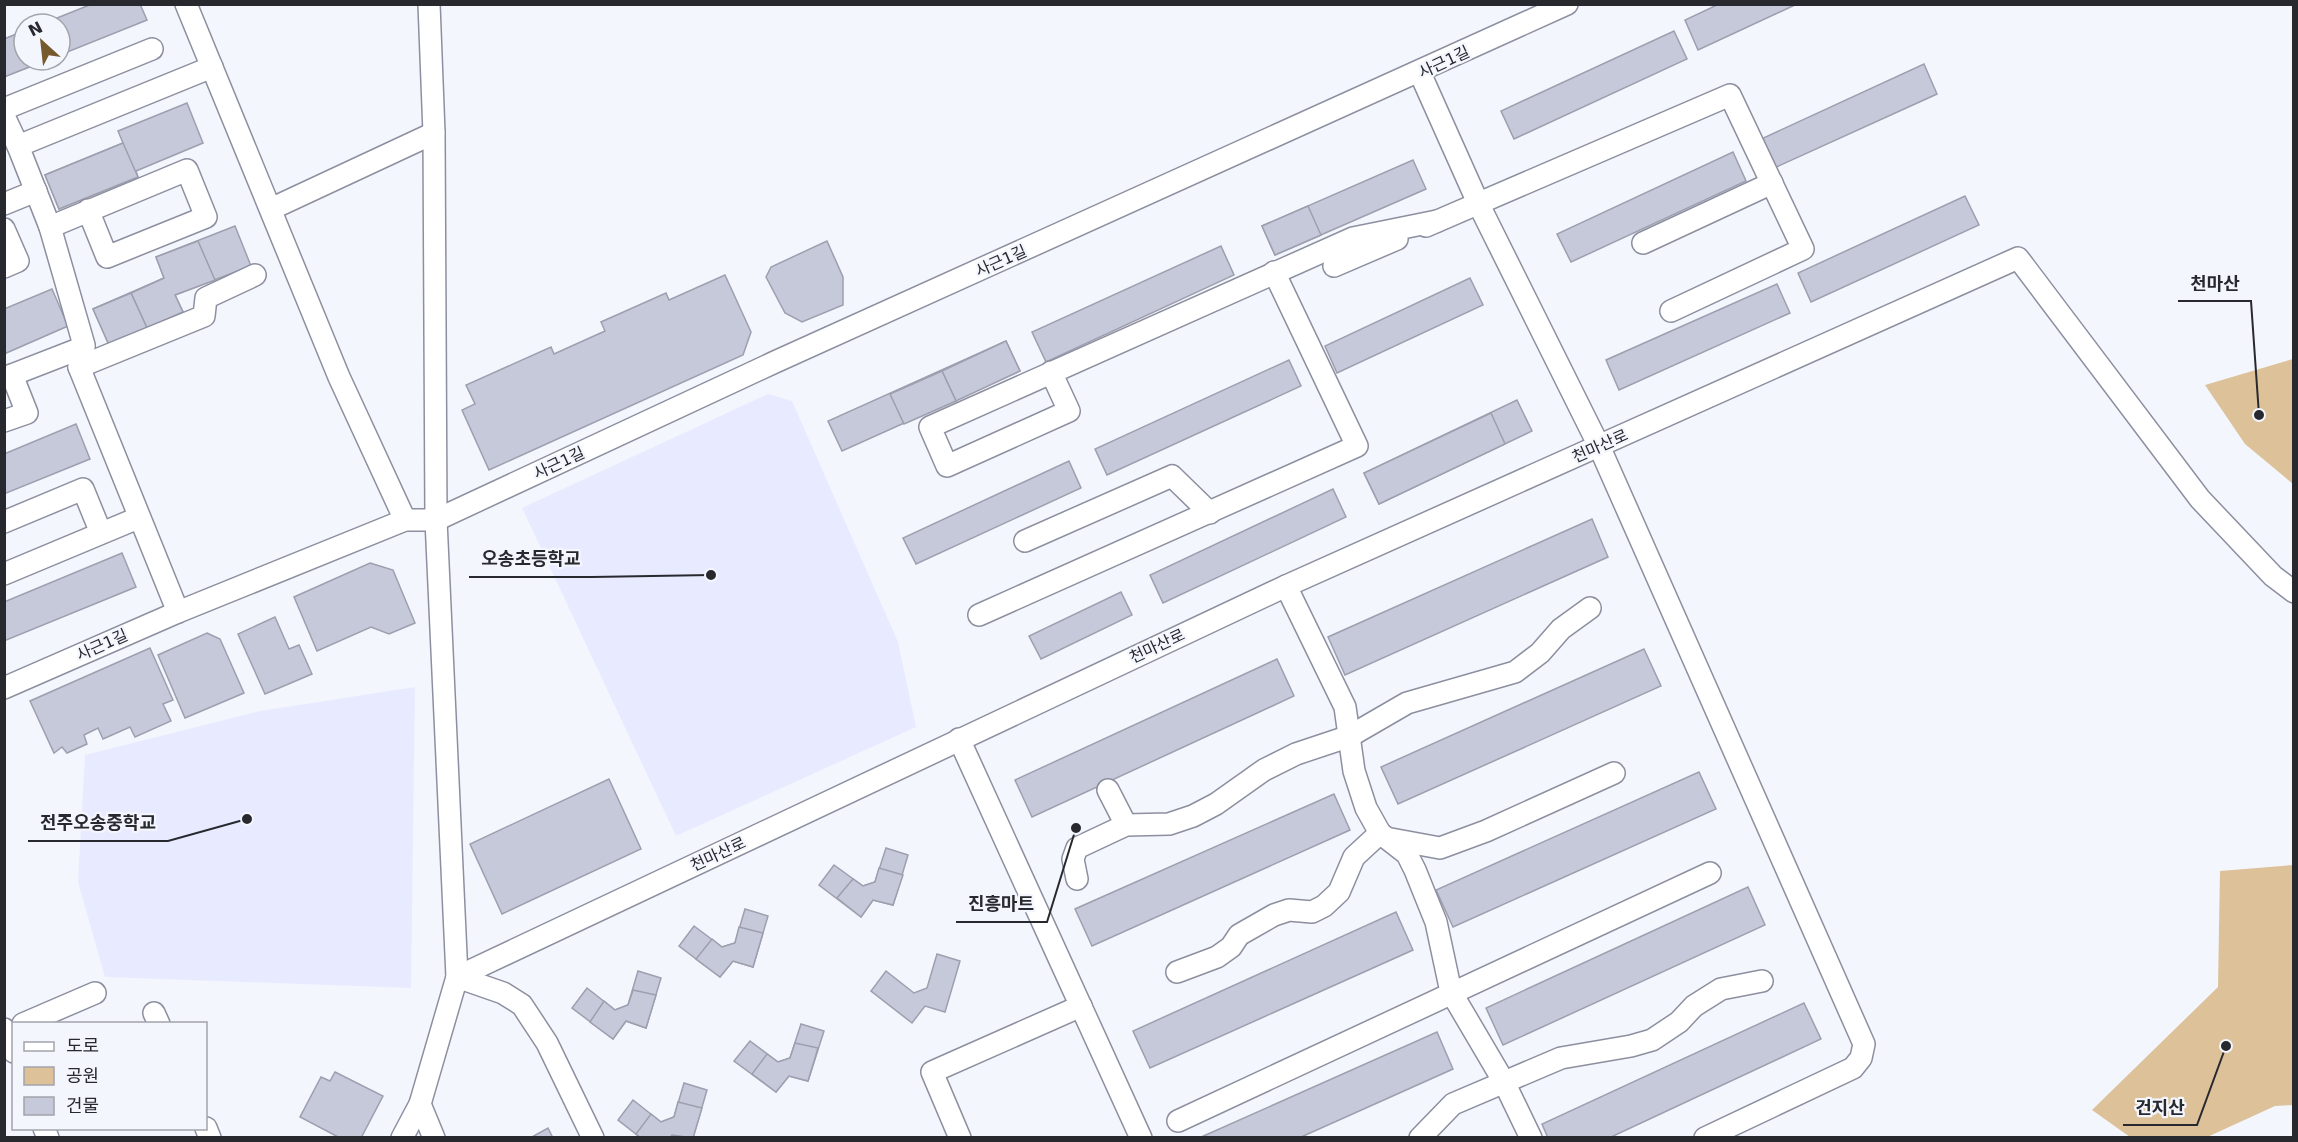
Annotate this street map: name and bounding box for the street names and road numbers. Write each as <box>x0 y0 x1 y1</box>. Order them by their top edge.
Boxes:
street label: 사근1길 <box>1415 42 1473 82</box>
street label: 사근1길 <box>972 241 1030 281</box>
street label: 천마산로 <box>1569 425 1631 467</box>
street label: 사근1길 <box>530 443 588 483</box>
street label: 사근1길 <box>73 625 131 665</box>
street label: 천마산로 <box>1126 625 1188 667</box>
street label: 천마산로 <box>687 833 749 875</box>

